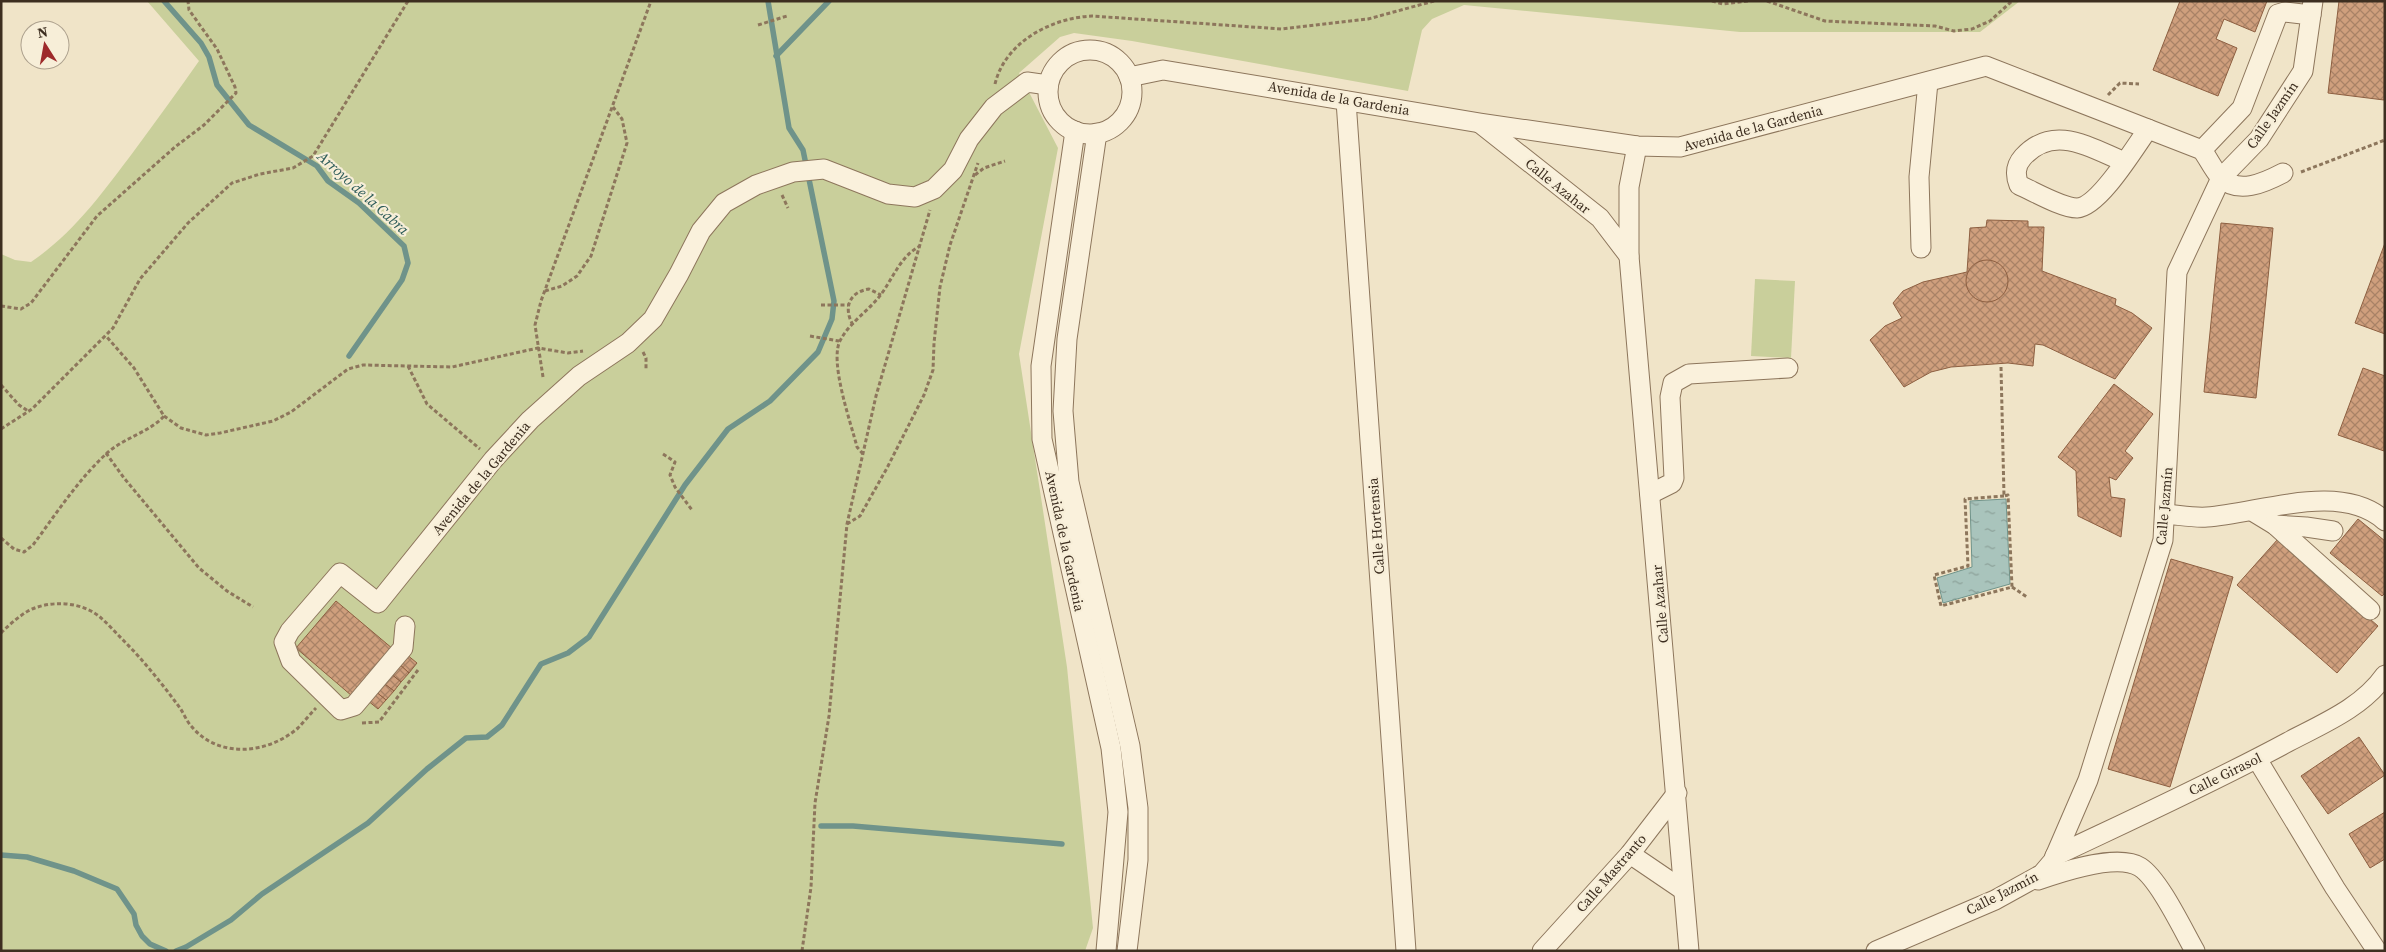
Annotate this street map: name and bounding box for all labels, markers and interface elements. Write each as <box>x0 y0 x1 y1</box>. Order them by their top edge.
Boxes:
north arrow <box>20 20 70 70</box>
text: N <box>36 21 49 43</box>
street label: Avenida de la Gardenia <box>1267 76 1412 120</box>
street label: Calle Jazmín <box>2241 77 2303 153</box>
street label: Avenida de la Gardenia <box>1681 100 1826 156</box>
water label: Arroyo de la Cabra <box>312 145 414 240</box>
street label: Calle Azahar <box>1521 153 1595 219</box>
street label: Avenida de la Gardenia <box>427 416 535 539</box>
street label: Calle Jazmín <box>2151 466 2177 546</box>
street label: Avenida de la Gardenia <box>1040 469 1090 614</box>
street label: Calle Hortensia <box>1363 476 1389 575</box>
street label: Calle Azahar <box>1647 564 1673 644</box>
street label: Calle Girasol <box>2185 748 2265 800</box>
street label: Calle Mastranto <box>1571 829 1651 917</box>
street label: Calle Jazmín <box>1963 866 2042 920</box>

